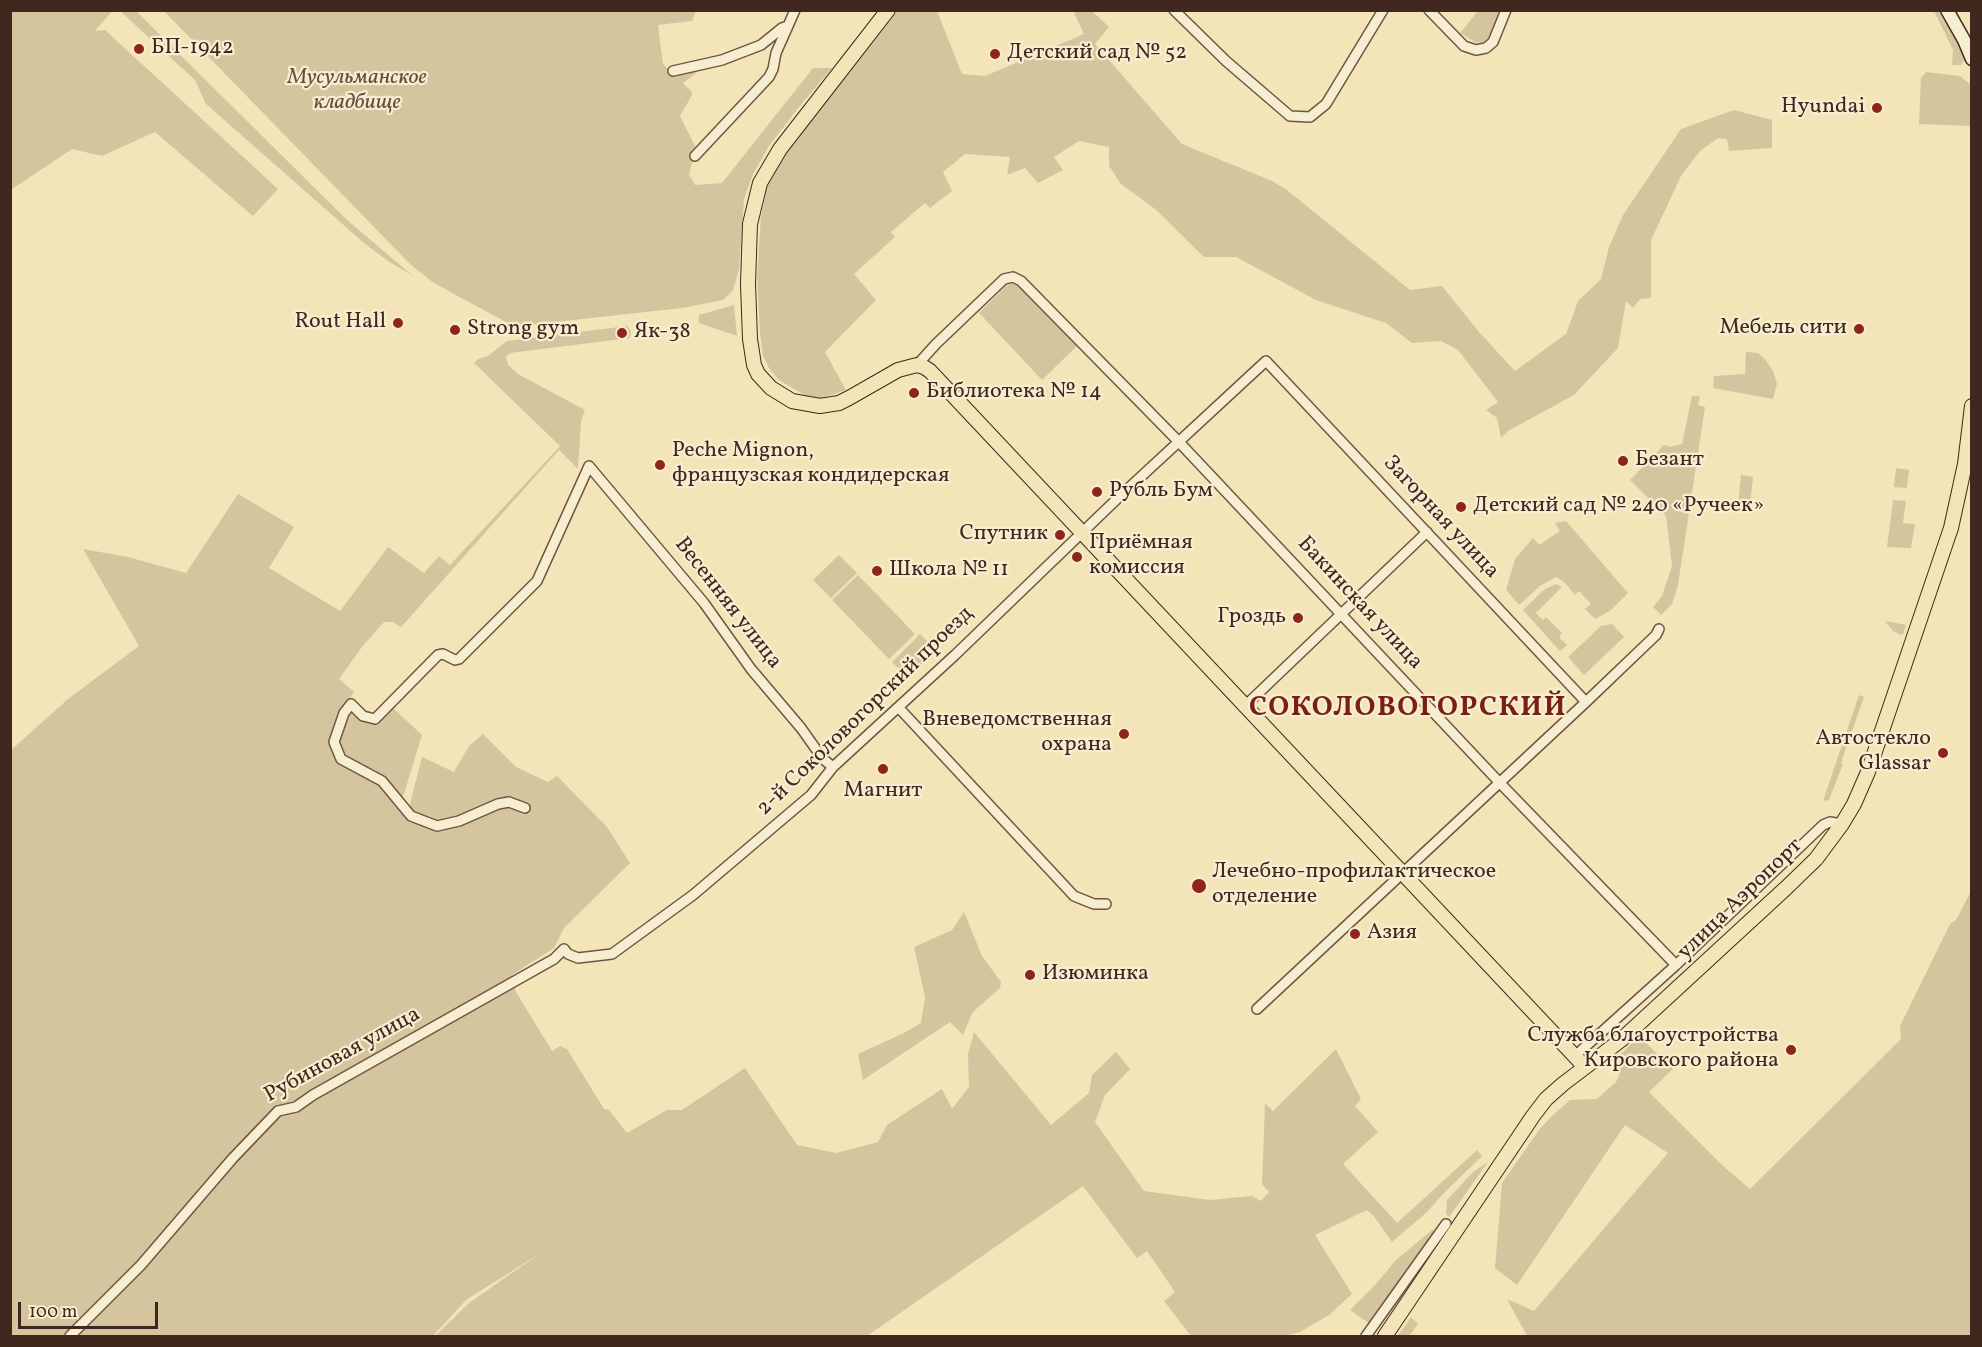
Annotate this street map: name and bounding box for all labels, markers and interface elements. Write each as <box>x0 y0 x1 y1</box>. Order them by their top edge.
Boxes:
place label: БП-1942 <box>151 36 234 62</box>
place label: Детский сад № 52 <box>1007 41 1187 67</box>
marker: БП-1942 <box>132 42 146 56</box>
marker: Детский сад № 52 <box>988 47 1002 61</box>
park label: Мусульманское кладбище <box>287 66 427 118</box>
place label: Hyundai <box>1781 95 1865 121</box>
marker: Hyundai <box>1870 101 1884 115</box>
place label: Rout Hall <box>294 310 386 336</box>
marker: Rout Hall <box>391 316 405 330</box>
place label: Мебель сити <box>1719 316 1847 342</box>
place label: Strong gym <box>467 317 579 343</box>
place label: Як-38 <box>634 320 691 346</box>
marker: Мебель сити <box>1852 322 1866 336</box>
marker: Strong gym <box>448 323 462 337</box>
marker: Як-38 <box>615 326 629 340</box>
place label: Библиотека № 14 <box>926 380 1102 406</box>
marker: Библиотека № 14 <box>907 386 921 400</box>
place label: Peche Mignon, французская кондидерская <box>672 439 949 490</box>
place label: Безант <box>1635 448 1704 474</box>
street label: Загорная улица <box>1376 451 1504 585</box>
marker: Безант <box>1616 454 1630 468</box>
marker: Peche Mignon, французская кондидерская <box>653 458 667 472</box>
place label: Рубль Бум <box>1109 479 1213 505</box>
marker: Рубль Бум <box>1090 485 1104 499</box>
place label: Детский сад № 240 «Ручеек» <box>1473 494 1764 520</box>
marker: Детский сад № 240 «Ручеек» <box>1454 500 1468 514</box>
place label: Спутник <box>959 522 1048 548</box>
marker: Спутник <box>1053 528 1067 542</box>
place label: Приёмная комиссия <box>1089 531 1193 582</box>
street label: Бакинская улица <box>1290 532 1428 676</box>
street label: Весенняя улица <box>667 533 787 675</box>
marker: Приёмная комиссия <box>1070 550 1084 564</box>
place label: Школа № 11 <box>889 558 1009 584</box>
marker: Школа № 11 <box>870 564 884 578</box>
street label: 2-й Соколовогорский проезд <box>752 602 980 822</box>
place label: Гроздь <box>1217 605 1286 631</box>
marker: Гроздь <box>1291 611 1305 625</box>
district label: СОКОЛОВОГОРСКИЙ <box>1249 693 1567 727</box>
place label: Вневедомственная охрана <box>922 708 1112 760</box>
marker: Вневедомственная охрана <box>1117 727 1131 741</box>
place label: Автостекло Glassar <box>1816 727 1931 778</box>
marker: Автостекло Glassar <box>1936 746 1950 760</box>
marker: Магнит <box>876 762 890 776</box>
place label: Магнит <box>844 779 922 805</box>
street label: улица Аэропорт <box>1673 834 1809 966</box>
place label: Лечебно-профилактическое отделение <box>1212 860 1496 912</box>
marker: Лечебно-профилактическое отделение <box>1190 877 1208 895</box>
place label: Азия <box>1367 921 1417 947</box>
marker: Азия <box>1348 927 1362 941</box>
place label: Изюминка <box>1042 962 1149 988</box>
marker: Изюминка <box>1023 968 1037 982</box>
street label: Рубиновая улица <box>260 1002 426 1110</box>
place label: Служба благоустройства Кировского района <box>1528 1024 1779 1076</box>
marker: Служба благоустройства Кировского района <box>1784 1043 1798 1057</box>
scale bar <box>21 1290 160 1328</box>
text: 100 m <box>29 1300 78 1325</box>

